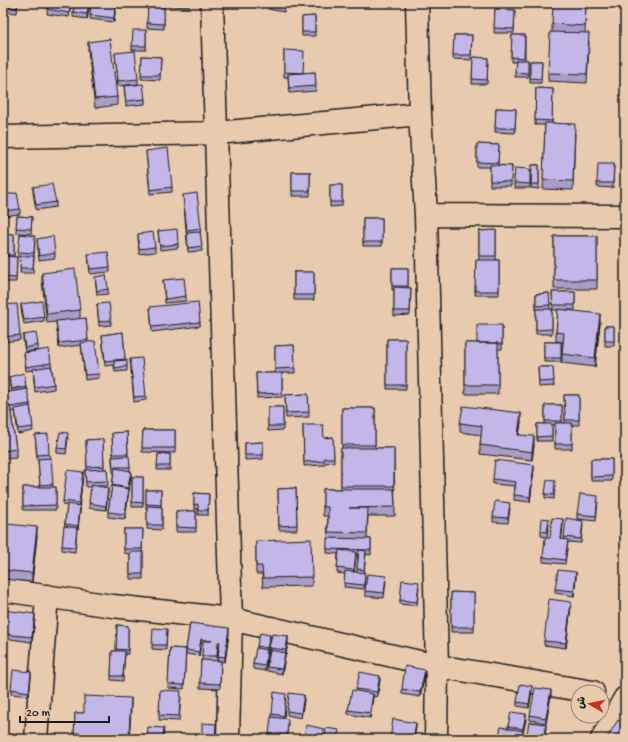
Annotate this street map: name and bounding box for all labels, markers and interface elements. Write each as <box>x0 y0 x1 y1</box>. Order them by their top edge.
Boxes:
north arrow <box>570 684 610 724</box>
text: ش <box>575 696 589 710</box>
scale bar <box>20 698 109 724</box>
text: 20 m <box>26 707 51 721</box>

